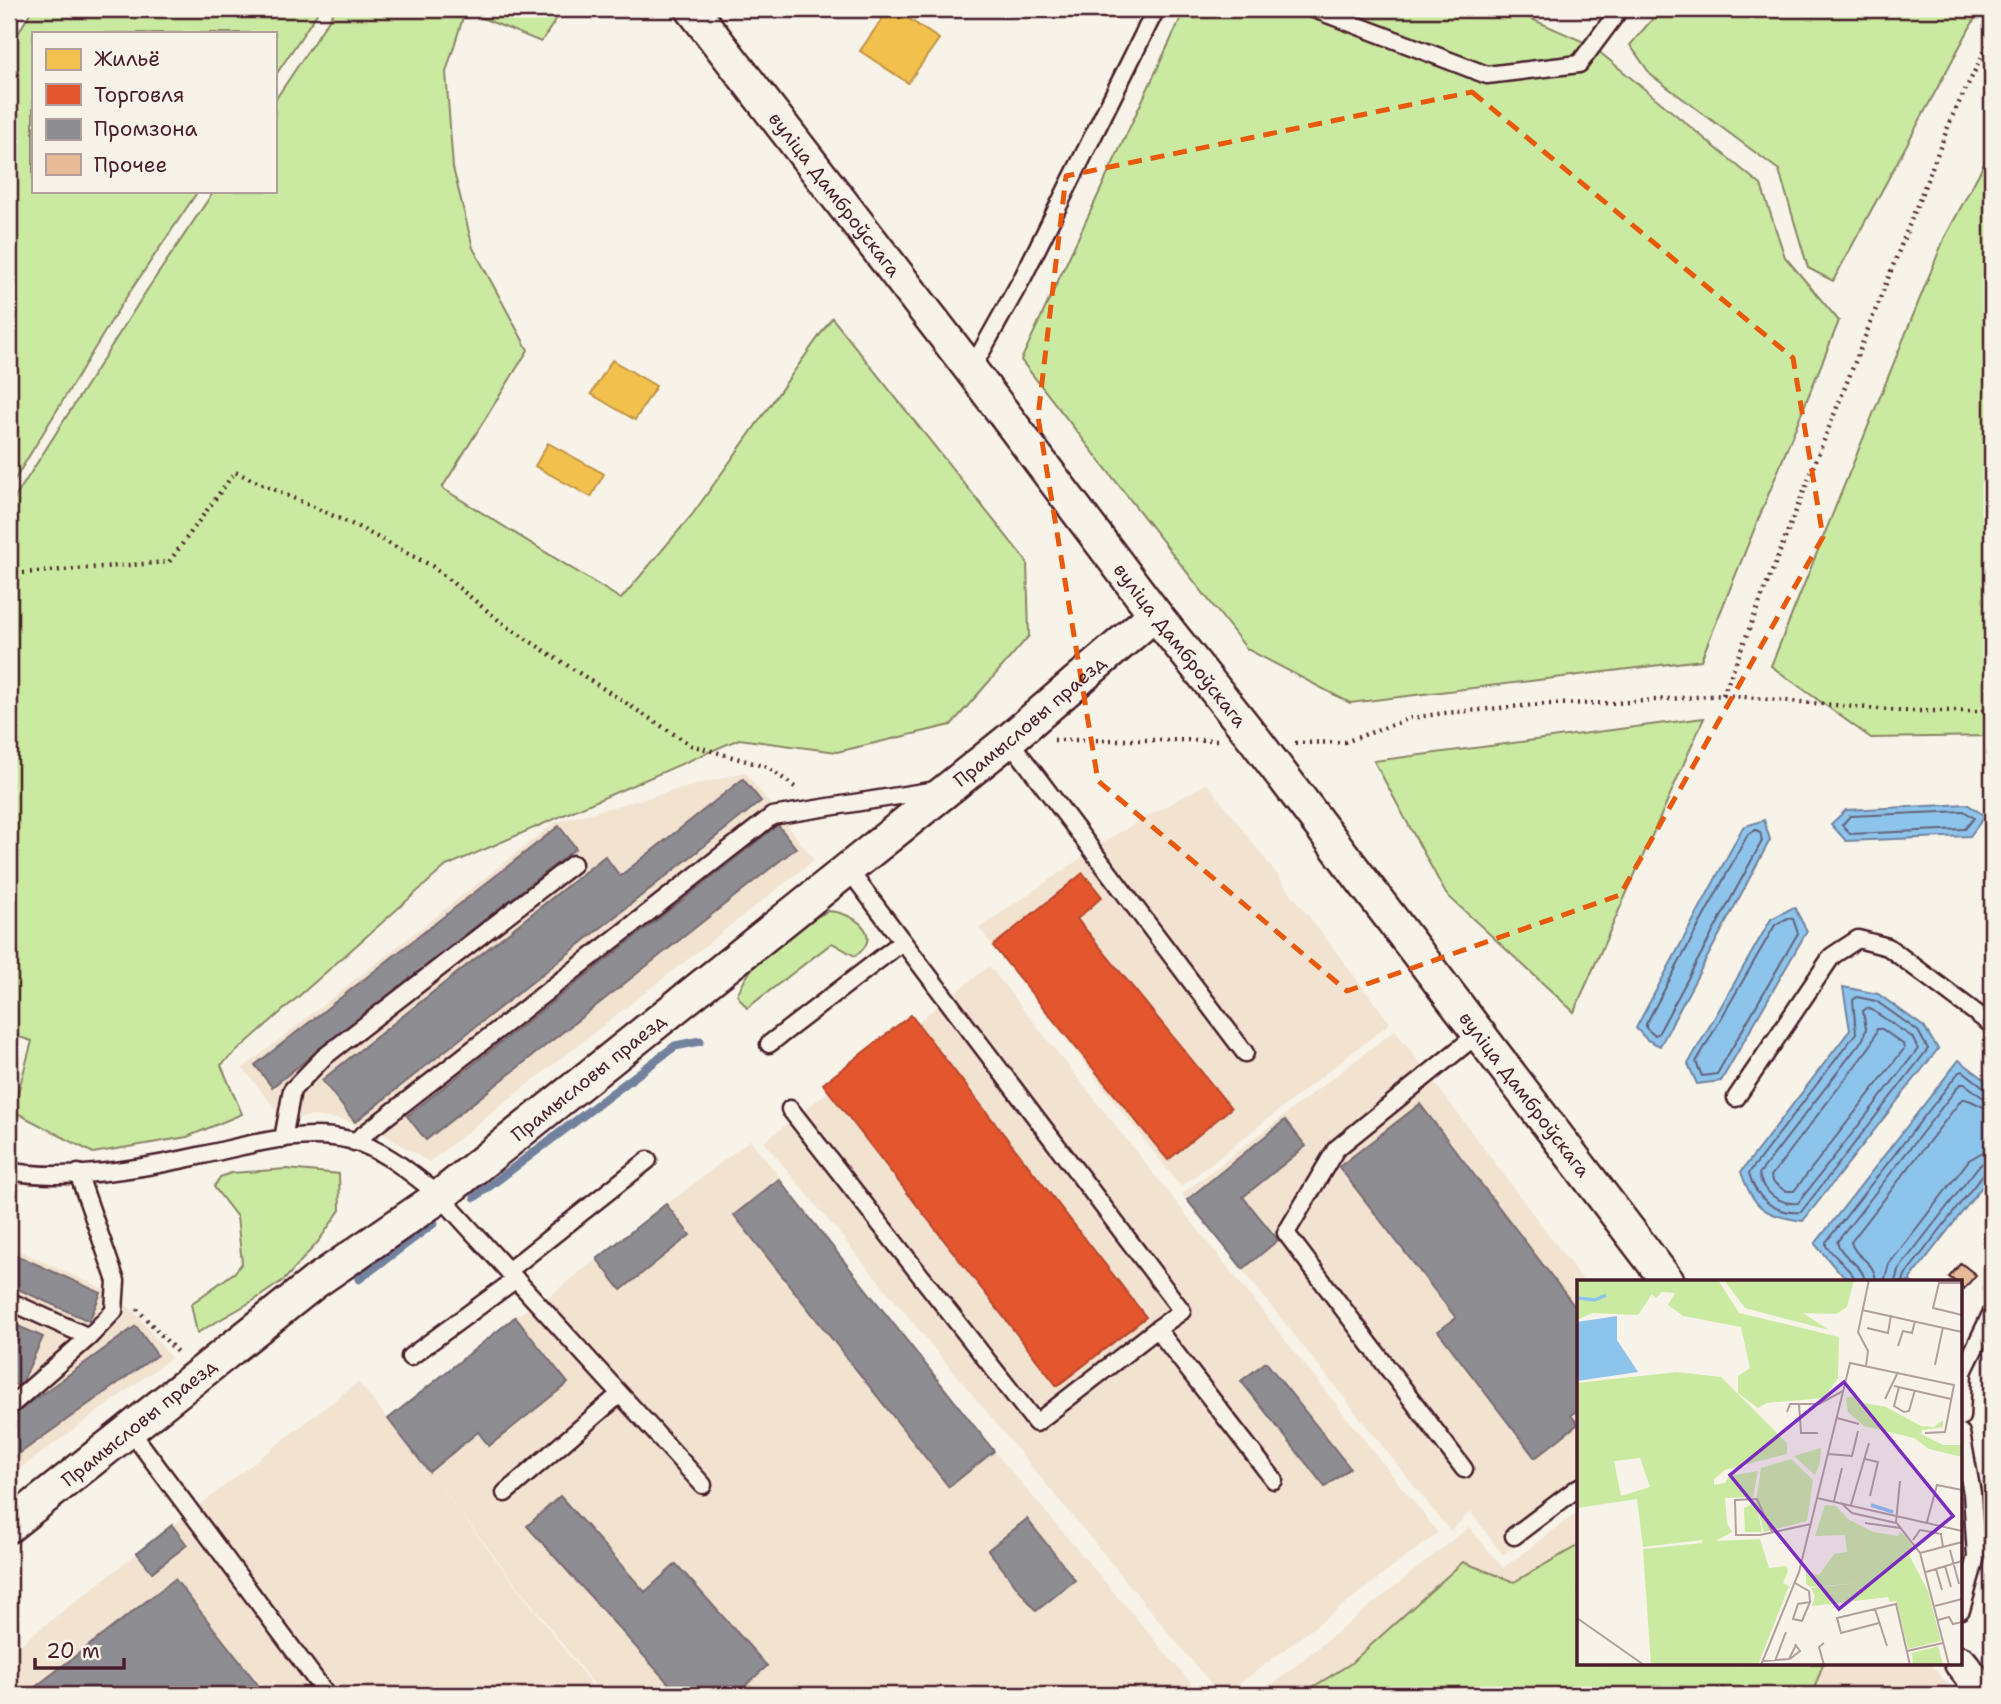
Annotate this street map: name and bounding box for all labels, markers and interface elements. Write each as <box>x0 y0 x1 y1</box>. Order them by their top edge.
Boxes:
legend <box>32 32 276 192</box>
text: Жильё <box>94 45 160 73</box>
text: Торговля <box>94 81 184 109</box>
street label: вуліца Дамброўскага <box>763 107 906 282</box>
text: Промзона <box>94 115 197 143</box>
text: Прочее <box>94 151 167 179</box>
street label: вуліца Дамброўскага <box>1108 558 1252 733</box>
street label: Прамысловы праезд <box>948 650 1111 793</box>
street label: вуліца Дамброўскага <box>1453 1006 1596 1183</box>
street label: Прамысловы праезд <box>506 1008 671 1147</box>
inset map <box>1577 1280 1962 1666</box>
street label: Прамысловы праезд <box>56 1353 222 1492</box>
scale bar <box>35 1627 124 1671</box>
text: 20 m <box>46 1637 100 1665</box>

